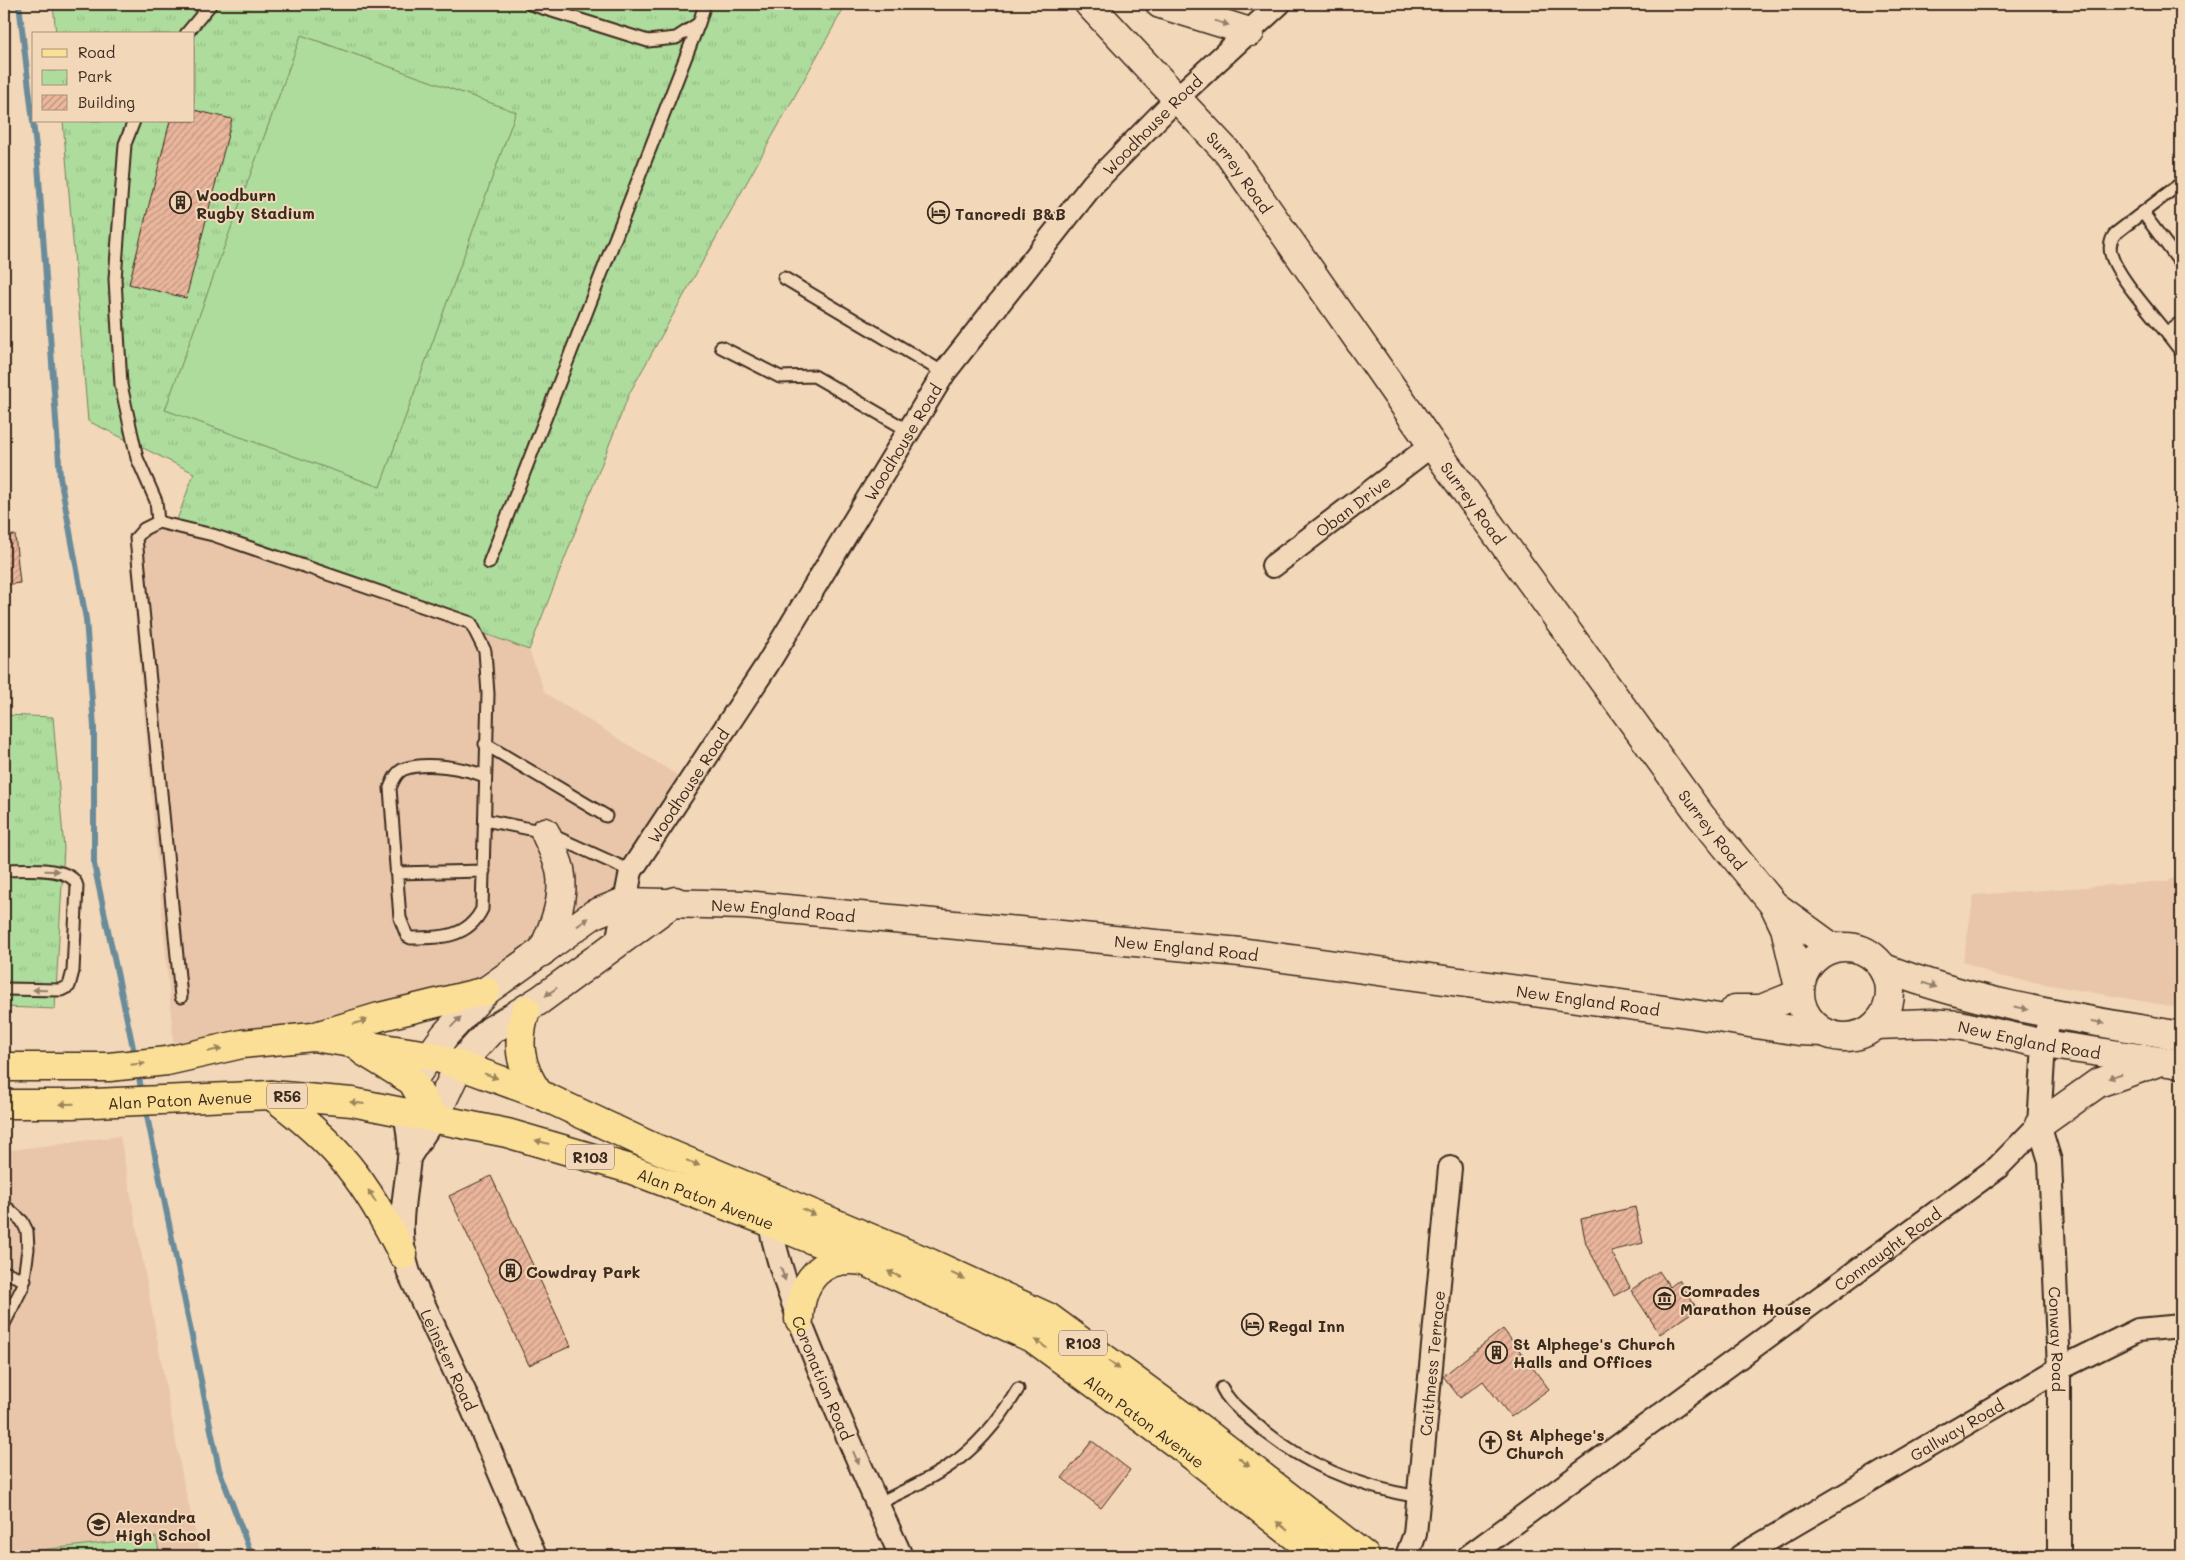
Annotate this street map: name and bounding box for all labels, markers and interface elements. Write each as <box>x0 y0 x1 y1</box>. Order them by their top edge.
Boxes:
one-way arrow <box>1214 20 1229 28</box>
legend <box>32 32 195 122</box>
text: Road <box>78 42 115 62</box>
text: Park <box>78 66 112 86</box>
street label: Woodhouse Road <box>1097 70 1206 179</box>
text: Building <box>78 92 135 112</box>
street label: Surrey Road <box>1202 127 1277 217</box>
place label: Woodburn Rugby Stadium <box>196 184 315 223</box>
building icon: Woodburn Rugby Stadium <box>168 191 192 215</box>
hotel icon: Tancredi B&B <box>927 201 951 225</box>
place label: Tancredi B&B <box>955 203 1066 224</box>
street label: Woodhouse Road <box>859 380 946 504</box>
street label: Surrey Road <box>1437 457 1511 548</box>
street label: Oban Drive <box>1311 470 1394 541</box>
street label: Woodhouse Road <box>642 724 733 847</box>
street label: Surrey Road <box>1674 785 1751 874</box>
one-way arrow <box>45 868 61 876</box>
street label: New England Road <box>711 894 856 926</box>
one-way arrow <box>576 917 590 927</box>
street label: New England Road <box>1113 930 1260 965</box>
street label: New England Road <box>1515 979 1661 1020</box>
one-way arrow <box>1922 982 1937 990</box>
one-way arrow <box>32 985 48 993</box>
one-way arrow <box>544 987 558 997</box>
one-way arrow <box>2013 1004 2028 1012</box>
street label: New England Road <box>1956 1015 2102 1063</box>
one-way arrow <box>450 1017 462 1029</box>
one-way arrow <box>352 1018 367 1026</box>
one-way arrow <box>2090 1018 2106 1026</box>
one-way arrow <box>207 1046 222 1054</box>
one-way arrow <box>131 1060 147 1068</box>
one-way arrow <box>484 1072 499 1080</box>
one-way arrow <box>2107 1073 2122 1081</box>
road number: R56 <box>267 1084 307 1108</box>
street label: Alan Paton Avenue <box>107 1085 253 1113</box>
one-way arrow <box>349 1098 365 1106</box>
one-way arrow <box>59 1100 75 1108</box>
one-way arrow <box>534 1138 549 1146</box>
road number: R103 <box>566 1144 614 1170</box>
one-way arrow <box>686 1160 700 1168</box>
street label: Alan Paton Avenue <box>635 1162 777 1234</box>
one-way arrow <box>367 1190 376 1203</box>
street label: Connaught Road <box>1829 1202 1945 1295</box>
one-way arrow <box>802 1208 816 1216</box>
building icon: Cowdray Park <box>498 1259 522 1283</box>
place label: Cowdray Park <box>526 1261 640 1282</box>
one-way arrow <box>779 1267 787 1282</box>
one-way arrow <box>887 1270 901 1278</box>
one-way arrow <box>951 1272 965 1280</box>
place label: Comrades Marathon House <box>1680 1280 1811 1319</box>
street label: Conway Road <box>2045 1286 2070 1392</box>
museum icon: Comrades Marathon House <box>1652 1287 1676 1311</box>
street label: Caithness Terrace <box>1414 1289 1449 1437</box>
street label: Leinster Road <box>417 1305 482 1414</box>
street label: Coronation Road <box>788 1312 858 1443</box>
hotel icon: Regal Inn <box>1240 1313 1264 1337</box>
place label: Regal Inn <box>1268 1315 1345 1336</box>
road number: R103 <box>1059 1330 1107 1356</box>
place label: St Alphege's Church Halls and Offices <box>1513 1333 1675 1372</box>
one-way arrow <box>1034 1339 1047 1349</box>
building icon: St Alphege's Church Halls and Offices <box>1485 1340 1509 1364</box>
one-way arrow <box>1107 1360 1121 1370</box>
street label: Alan Paton Avenue <box>1080 1369 1209 1472</box>
street label: Gallway Road <box>1906 1393 2007 1465</box>
place label: St Alphege's Church <box>1506 1424 1605 1463</box>
church icon: St Alphege's Church <box>1478 1431 1502 1455</box>
one-way arrow <box>852 1450 860 1465</box>
one-way arrow <box>1237 1457 1250 1468</box>
place label: Alexandra High School <box>115 1506 211 1545</box>
school or university icon: Alexandra High School <box>87 1513 111 1537</box>
one-way arrow <box>1276 1521 1289 1532</box>

